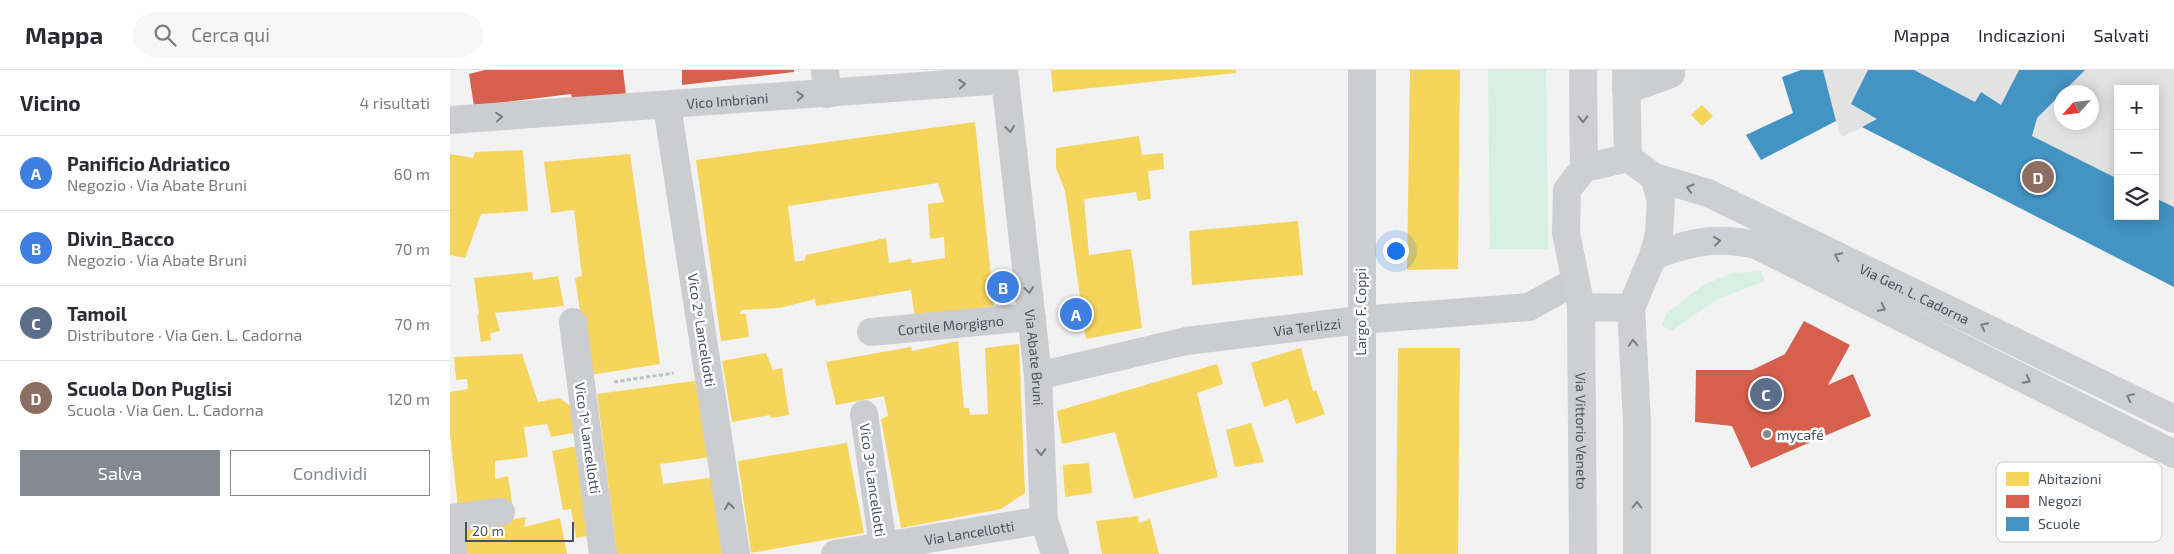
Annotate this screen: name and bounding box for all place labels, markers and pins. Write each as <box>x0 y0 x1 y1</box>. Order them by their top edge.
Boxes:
pin: D <box>2022 158 2054 196</box>
pin: B <box>987 268 1019 306</box>
pin: A <box>1060 295 1092 333</box>
pin: C <box>1750 375 1782 413</box>
place label: mycafé <box>1777 426 1824 443</box>
marker: mycafé <box>1761 428 1773 440</box>

